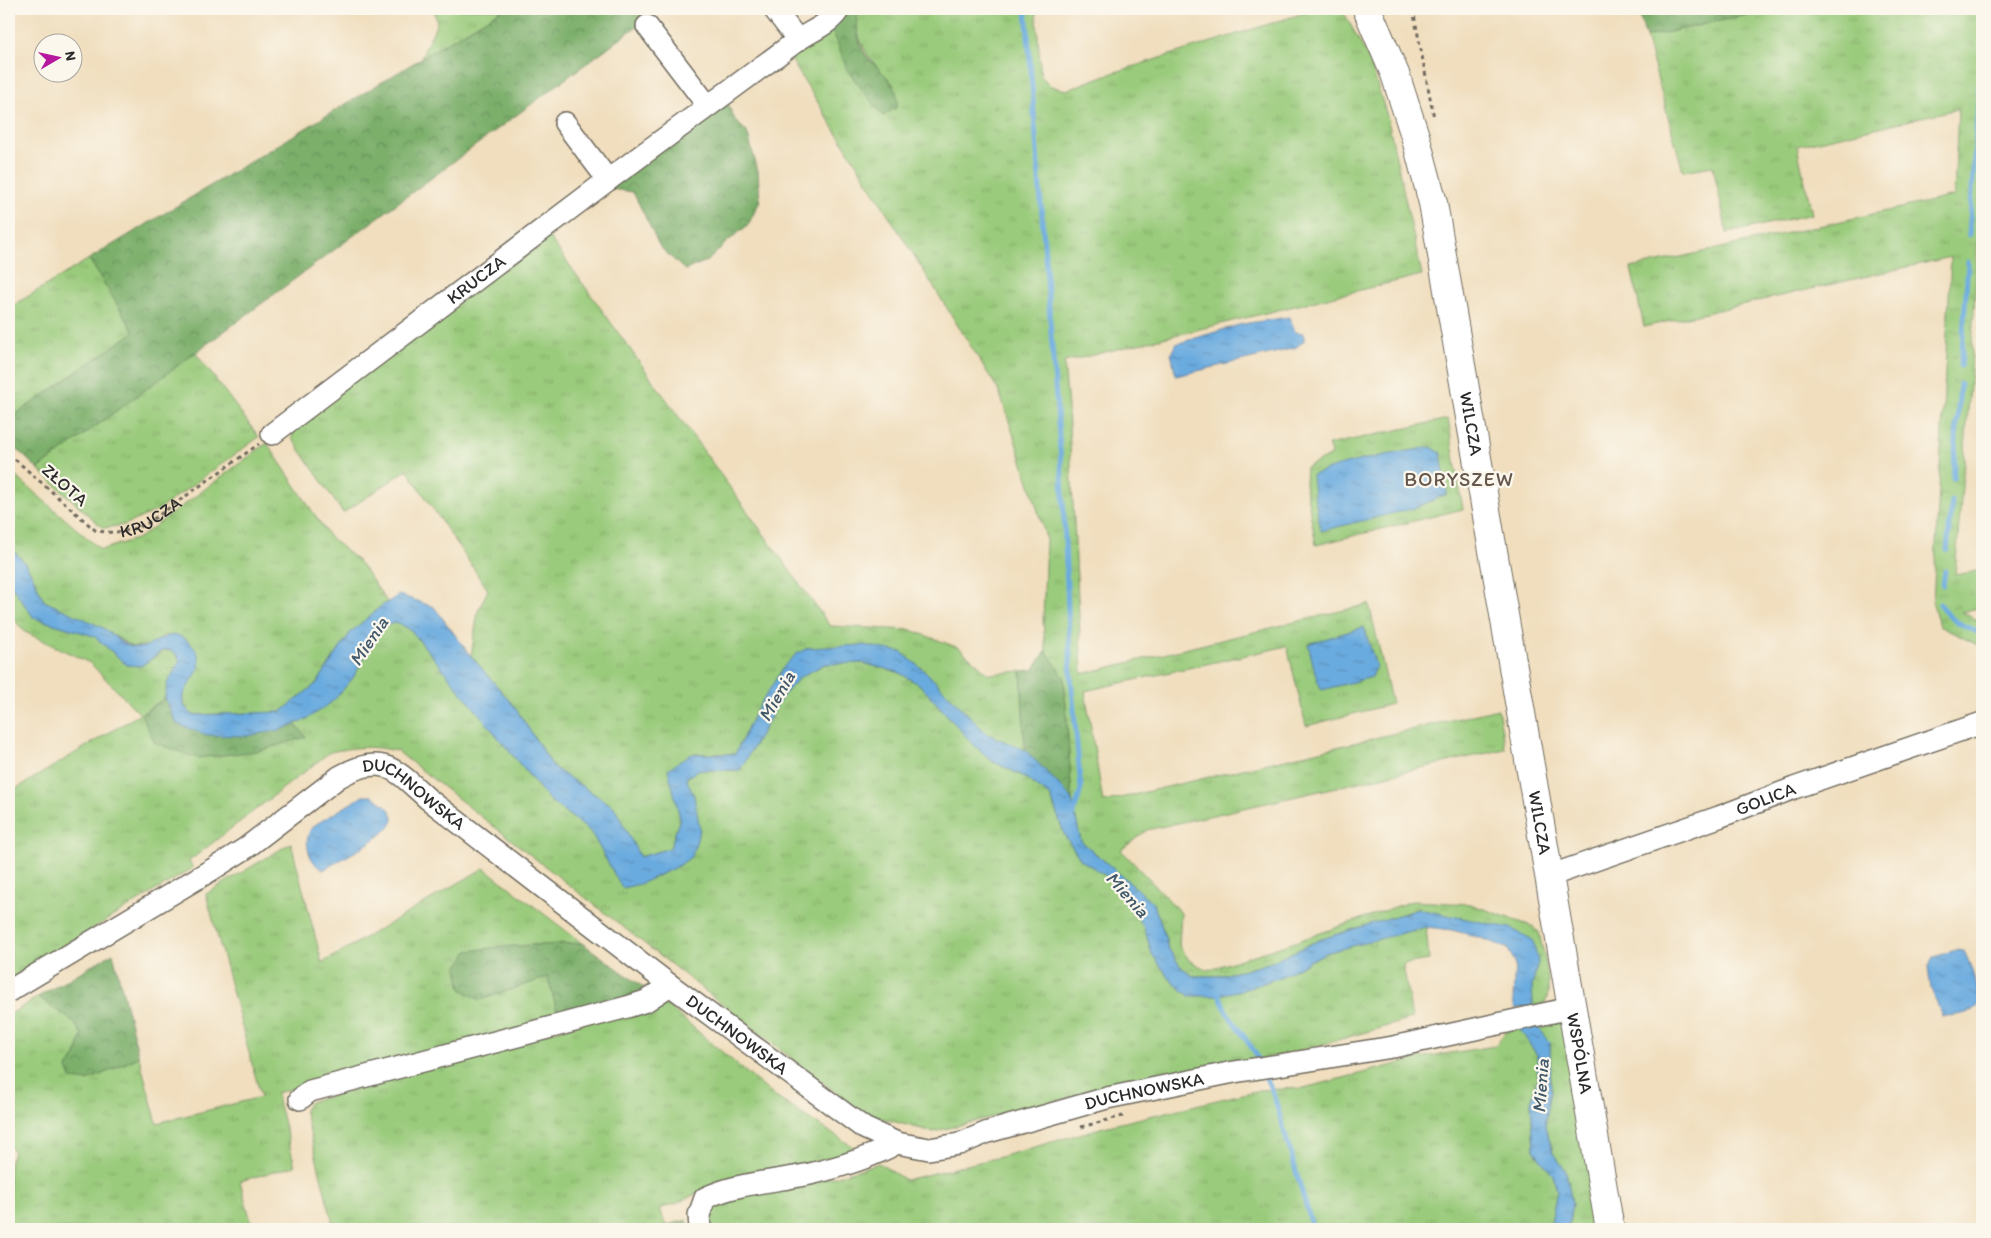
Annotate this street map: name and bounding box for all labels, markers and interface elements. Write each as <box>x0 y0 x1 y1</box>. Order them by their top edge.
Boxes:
north arrow <box>32 32 82 82</box>
text: N <box>61 50 79 62</box>
street label: KRUCZA <box>442 250 510 309</box>
street label: WILCZA <box>1455 390 1487 458</box>
street label: ZŁOTA <box>37 459 93 511</box>
district label: BORYSZEW <box>1404 467 1514 491</box>
street label: KRUCZA <box>118 491 186 543</box>
water label: Mienia <box>344 612 393 670</box>
water label: Mienia <box>753 667 800 726</box>
street label: DUCHNOWSKA <box>360 754 470 835</box>
street label: GOLICA <box>1733 777 1799 820</box>
street label: WILCZA <box>1524 789 1556 857</box>
water label: Mienia <box>1101 866 1154 922</box>
street label: DUCHNOWSKA <box>681 989 793 1080</box>
street label: WSPÓLNA <box>1562 1011 1598 1096</box>
water label: Mienia <box>1527 1058 1554 1114</box>
street label: DUCHNOWSKA <box>1082 1067 1206 1115</box>

